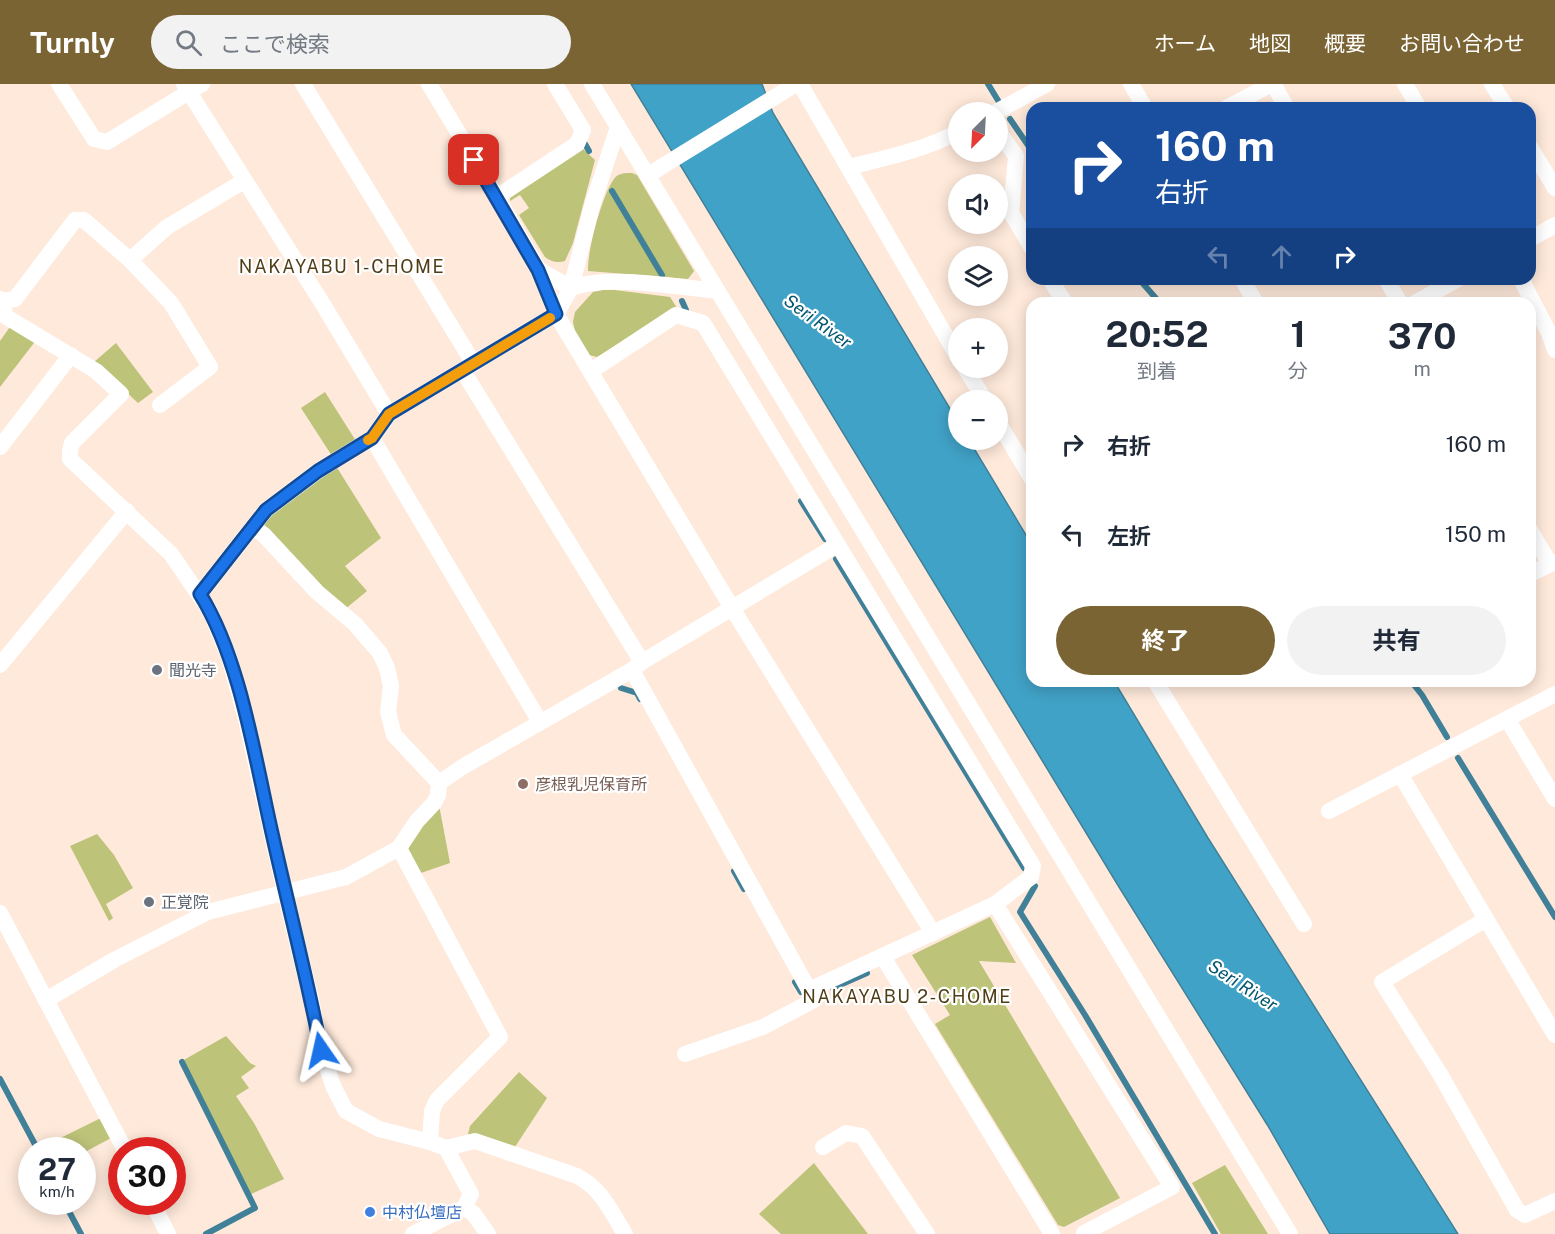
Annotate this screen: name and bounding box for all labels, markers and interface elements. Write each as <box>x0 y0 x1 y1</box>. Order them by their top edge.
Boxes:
search box <box>151 15 571 69</box>
text: Turnly <box>30 26 115 59</box>
icon: search <box>172 26 205 59</box>
text: ここで検索 <box>220 31 330 57</box>
text: ホーム <box>1154 31 1216 56</box>
text: 地図 <box>1249 31 1291 56</box>
text: 概要 <box>1324 31 1366 56</box>
text: お問い合わせ <box>1399 31 1525 56</box>
north arrow <box>948 102 1008 162</box>
map controls <box>948 102 1008 450</box>
text: 160 m <box>1155 121 1275 170</box>
icon: right <box>1056 126 1134 204</box>
pin <box>448 134 499 185</box>
icon: arrive <box>457 143 490 176</box>
button: sound <box>948 174 1008 234</box>
text: 右折 <box>1155 176 1209 208</box>
icon: left <box>1202 240 1235 273</box>
icon: ahead <box>1265 240 1298 273</box>
icon: right <box>1328 240 1361 273</box>
button: layers <box>948 246 1008 306</box>
district label: NAKAYABU 1-CHOME <box>239 256 445 277</box>
water label: Seri River <box>780 289 856 353</box>
text: 20:52 <box>1106 313 1209 355</box>
text: 1 <box>1290 313 1306 355</box>
text: 370 <box>1388 315 1456 357</box>
button: + <box>948 318 1008 378</box>
text: m <box>1413 357 1431 381</box>
text: 到着 <box>1137 359 1177 383</box>
text: 分 <box>1288 359 1308 383</box>
button: − <box>948 390 1008 450</box>
icon: right <box>1056 428 1089 461</box>
text: 160 m <box>1446 431 1506 457</box>
text: 右折 <box>1107 433 1151 459</box>
icon: left <box>1056 518 1089 551</box>
text: 150 m <box>1445 521 1506 547</box>
text: 左折 <box>1107 523 1151 549</box>
button: 終了 <box>1056 606 1275 675</box>
button: 共有 <box>1287 606 1506 675</box>
place label: 聞光寺 <box>169 661 217 680</box>
marker: 聞光寺 <box>150 663 164 677</box>
place label: 彦根乳児保育所 <box>535 775 647 794</box>
marker: 彦根乳児保育所 <box>516 777 530 791</box>
place label: 正覚院 <box>161 893 209 912</box>
marker: 正覚院 <box>142 895 156 909</box>
water label: Seri River <box>1204 955 1282 1015</box>
district label: NAKAYABU 2-CHOME <box>802 986 1012 1007</box>
position arrow <box>289 1018 353 1082</box>
speed limit sign: 30 <box>108 1137 186 1215</box>
text: 27 <box>38 1151 76 1187</box>
text: km/h <box>39 1183 75 1200</box>
place label: 中村仏壇店 <box>382 1203 462 1222</box>
marker: 中村仏壇店 <box>363 1205 377 1219</box>

